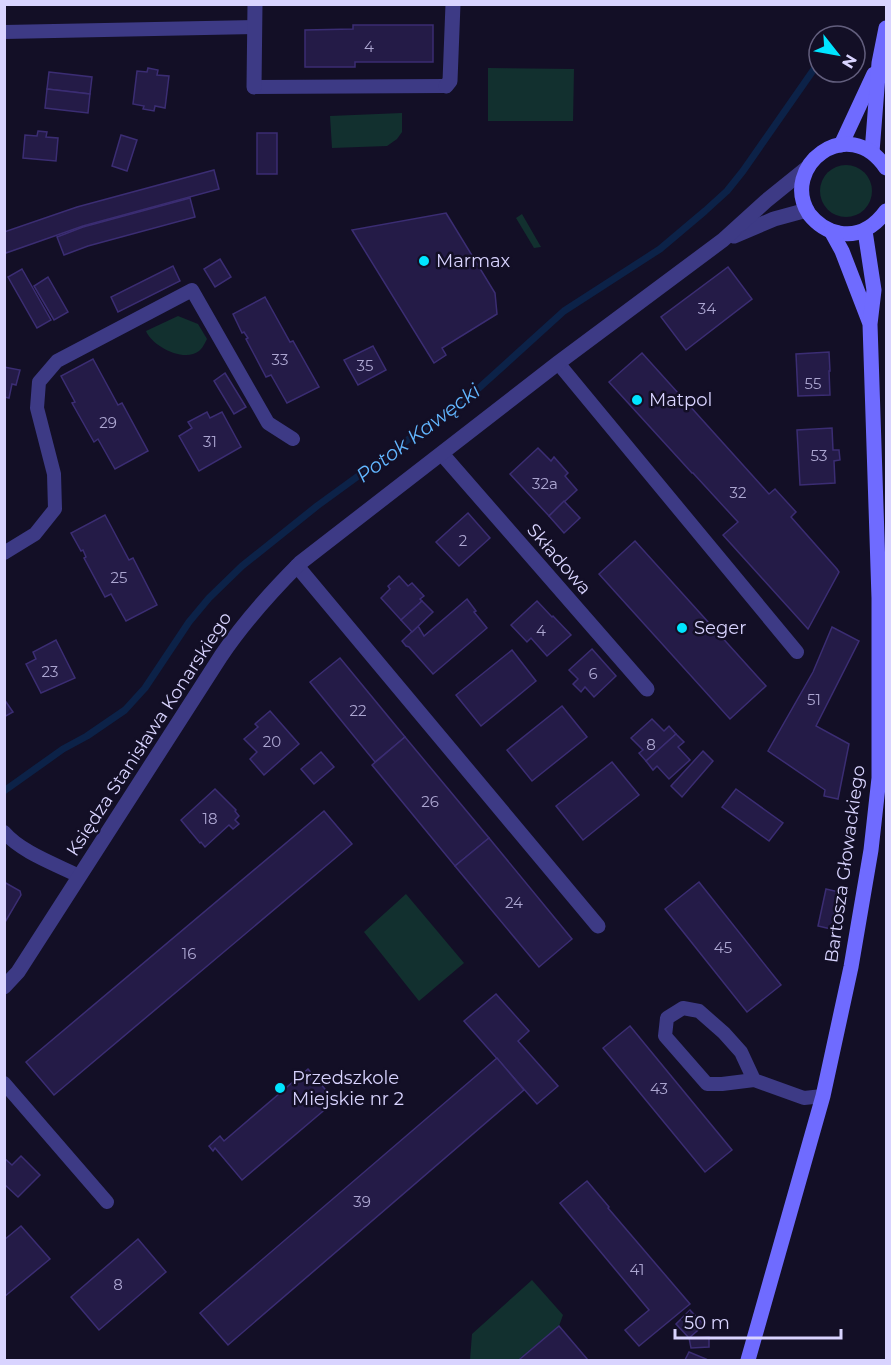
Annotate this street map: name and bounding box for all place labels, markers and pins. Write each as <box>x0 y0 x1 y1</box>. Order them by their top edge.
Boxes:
place label: Marmax <box>436 250 511 272</box>
marker: Marmax <box>417 254 431 268</box>
place label: Matpol <box>649 389 712 411</box>
marker: Matpol <box>630 393 644 407</box>
place label: Seger <box>694 617 746 639</box>
marker: Seger <box>675 621 689 635</box>
place label: Przedszkole Miejskie nr 2 <box>292 1067 404 1110</box>
marker: Przedszkole Miejskie nr 2 <box>273 1081 287 1095</box>

